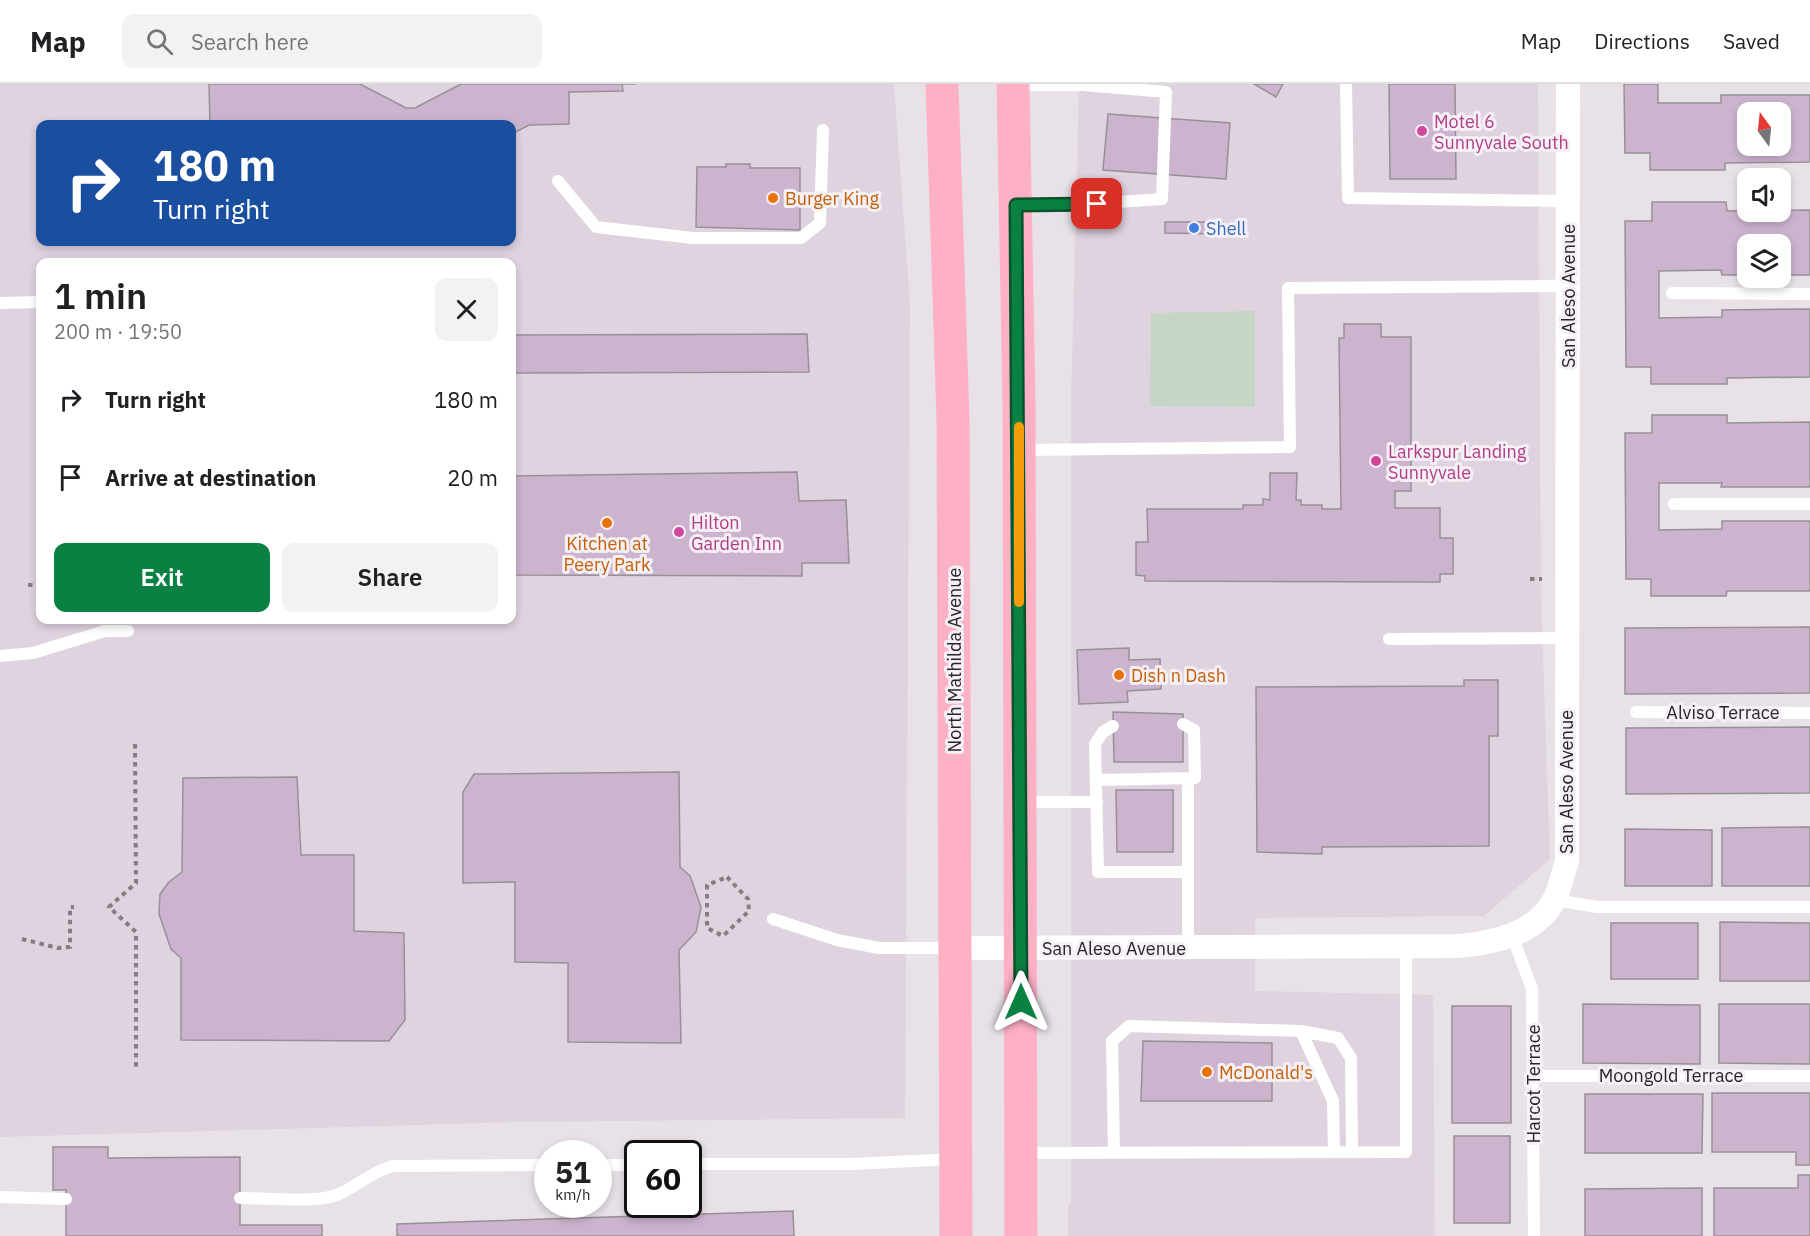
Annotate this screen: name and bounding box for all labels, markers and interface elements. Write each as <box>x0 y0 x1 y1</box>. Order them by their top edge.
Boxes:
search box <box>122 14 542 68</box>
text: Map <box>30 23 86 60</box>
icon: search <box>143 25 176 58</box>
text: Search here <box>191 27 309 56</box>
text: Map <box>1521 27 1561 55</box>
text: Directions <box>1594 27 1690 55</box>
text: Saved <box>1723 27 1780 55</box>
north arrow <box>1737 102 1791 156</box>
map controls <box>1737 102 1791 288</box>
place label: Motel 6 Sunnyvale South <box>1434 110 1569 154</box>
marker: Motel 6 Sunnyvale South <box>1415 124 1429 138</box>
text: 180 m <box>153 138 276 193</box>
icon: right <box>54 144 132 222</box>
button: sound <box>1737 168 1791 222</box>
pin <box>1071 178 1122 229</box>
place label: Burger King <box>785 187 879 210</box>
icon: arrive <box>1080 187 1113 220</box>
text: Turn right <box>153 191 270 226</box>
marker: Burger King <box>766 191 780 205</box>
place label: Shell <box>1206 217 1246 240</box>
marker: Shell <box>1187 221 1201 235</box>
street label: San Aleso Avenue <box>1557 224 1580 368</box>
button: layers <box>1737 234 1791 288</box>
text: 1 min <box>54 272 147 319</box>
button: close <box>435 278 498 341</box>
text: 200 m · 19:50 <box>54 318 182 345</box>
icon: right <box>54 383 87 416</box>
text: Turn right <box>105 385 206 414</box>
text: 180 m <box>434 385 498 414</box>
place label: Larkspur Landing Sunnyvale <box>1388 440 1527 484</box>
marker: Larkspur Landing Sunnyvale <box>1369 454 1383 468</box>
icon: arrive <box>54 461 87 494</box>
text: Arrive at destination <box>105 463 316 492</box>
text: 20 m <box>447 463 498 492</box>
place label: Hilton Garden Inn <box>691 511 782 555</box>
marker: Kitchen at Peery Park <box>600 516 614 530</box>
marker: Hilton Garden Inn <box>672 525 686 539</box>
place label: Kitchen at Peery Park <box>564 532 651 576</box>
button: Exit <box>54 543 270 612</box>
button: Share <box>282 543 498 612</box>
street label: North Mathilda Avenue <box>943 567 966 752</box>
place label: Dish n Dash <box>1131 664 1226 687</box>
marker: Dish n Dash <box>1112 668 1126 682</box>
street label: Alviso Terrace <box>1666 701 1780 724</box>
street label: San Aleso Avenue <box>1555 710 1578 854</box>
street label: San Aleso Avenue <box>1042 937 1186 960</box>
position arrow <box>989 970 1053 1034</box>
street label: Harcot Terrace <box>1522 1024 1545 1144</box>
place label: McDonald's <box>1219 1061 1313 1084</box>
street label: Moongold Terrace <box>1599 1064 1743 1087</box>
marker: McDonald's <box>1200 1065 1214 1079</box>
speed limit sign: 60 <box>624 1140 702 1218</box>
text: 51 <box>555 1152 591 1191</box>
text: km/h <box>555 1185 591 1204</box>

